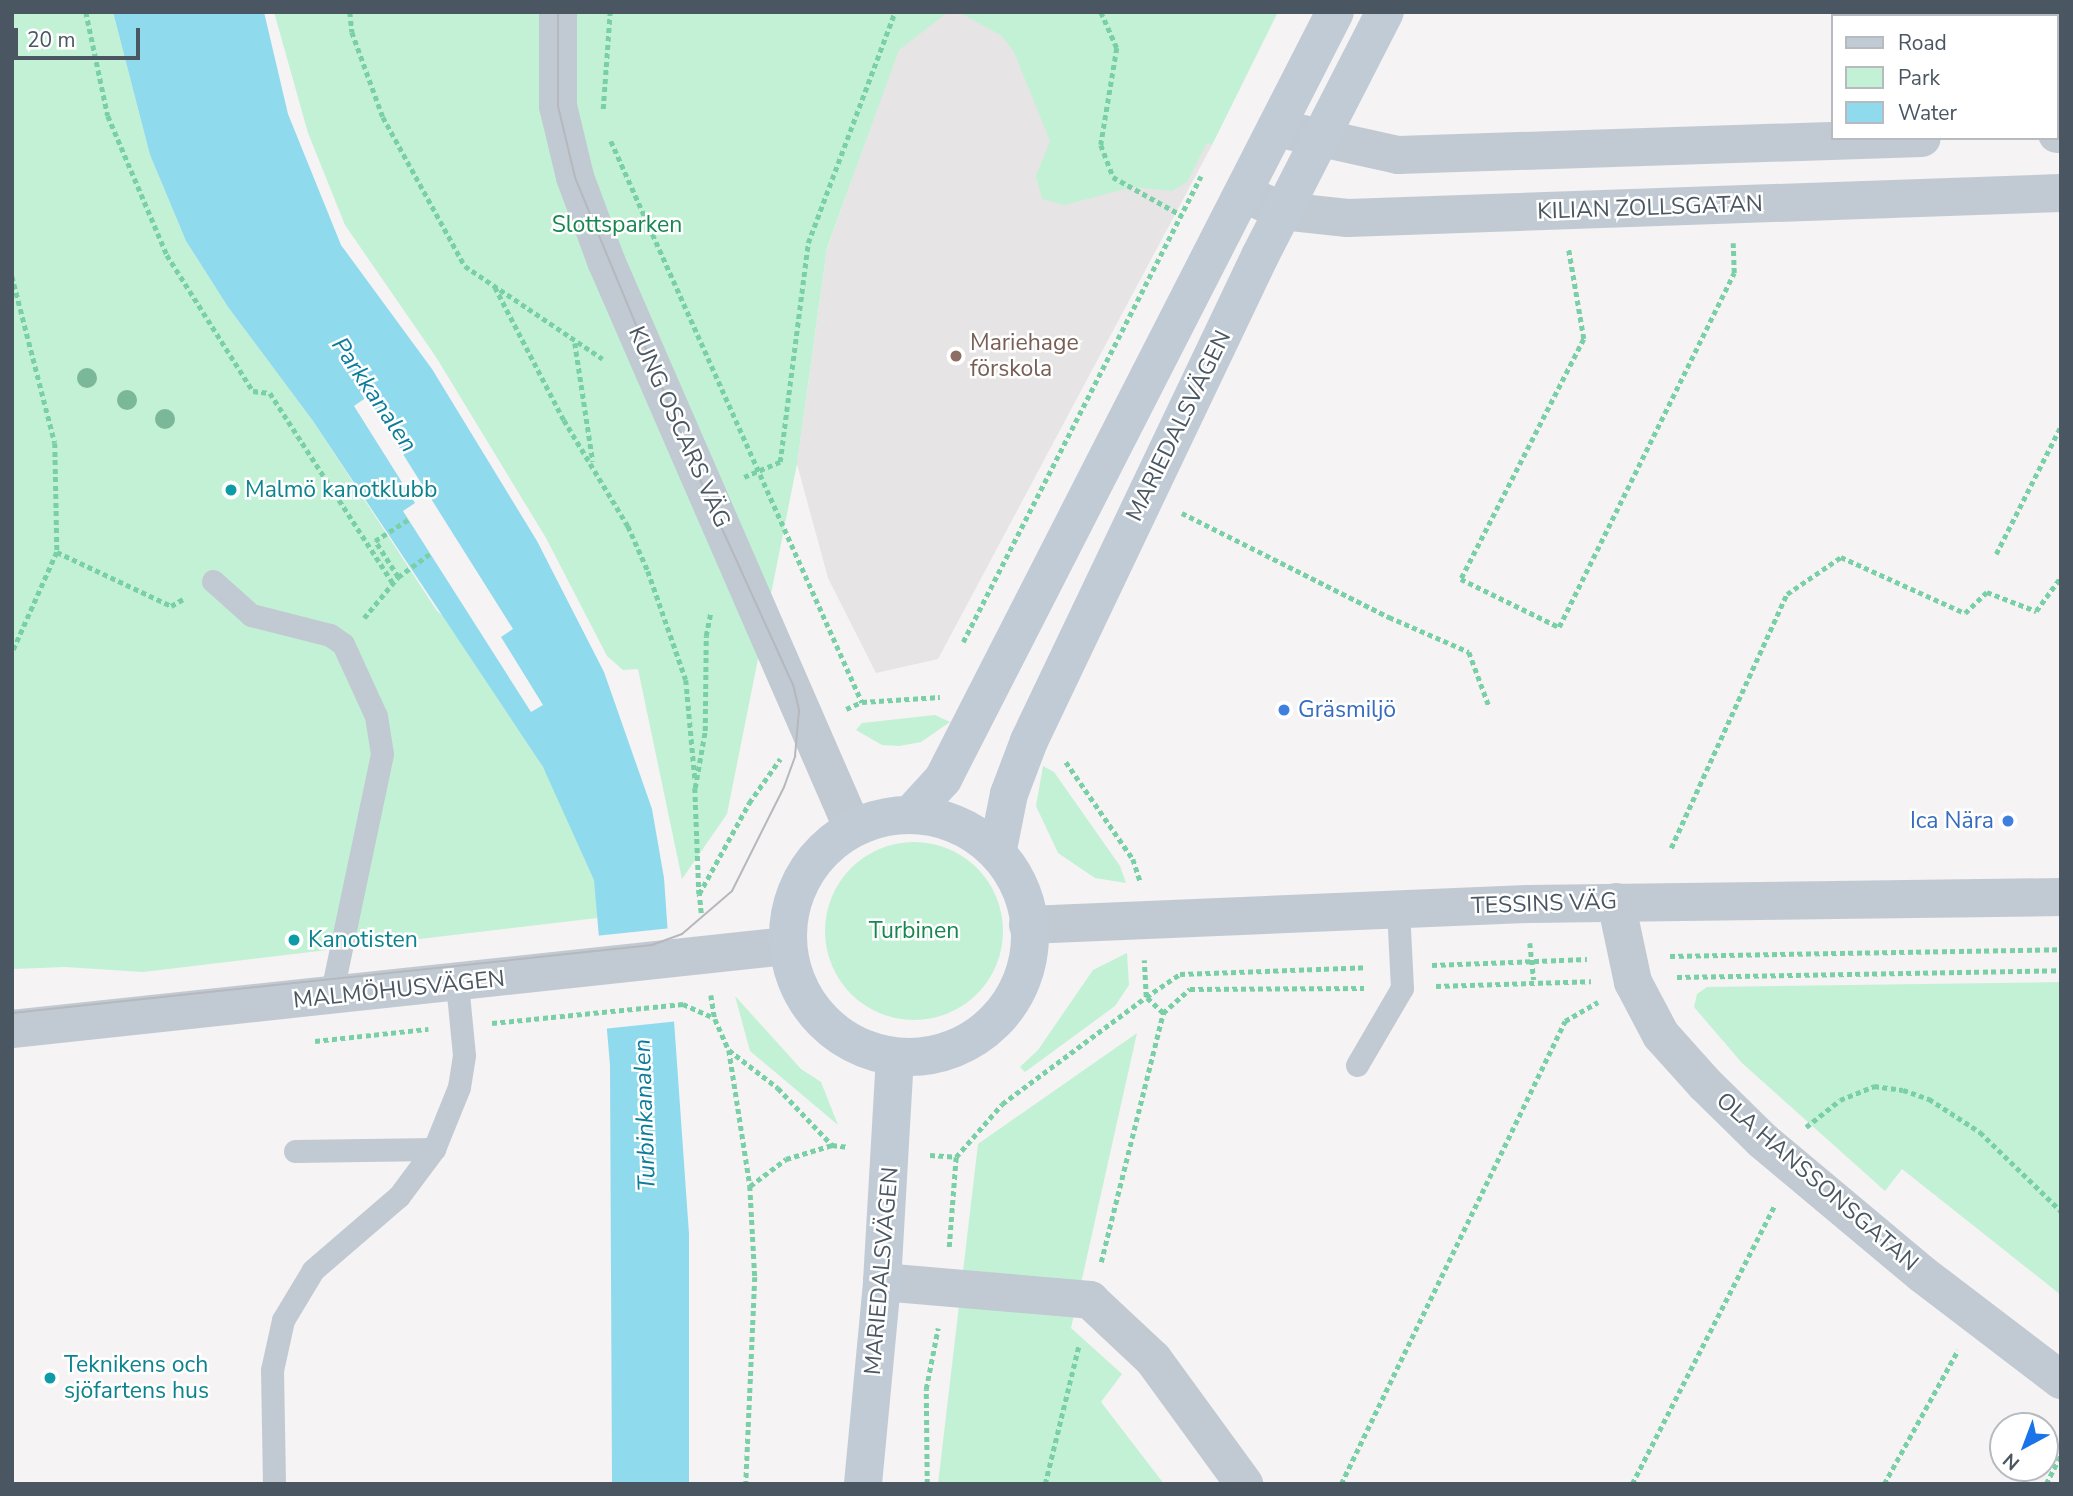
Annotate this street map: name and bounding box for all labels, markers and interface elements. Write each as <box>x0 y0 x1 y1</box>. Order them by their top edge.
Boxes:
scale bar <box>18 14 144 58</box>
legend <box>1832 14 2059 140</box>
text: 20 m <box>27 26 76 54</box>
text: Road <box>1898 29 1947 57</box>
text: Park <box>1898 64 1940 92</box>
text: Water <box>1898 99 1957 127</box>
street label: KILIAN ZOLLSGATAN <box>1537 190 1763 226</box>
park label: Slottsparken <box>552 211 682 239</box>
street label: KUNG OSCARS VÄG <box>622 322 736 532</box>
street label: MARIEDALSVÄGEN <box>1121 326 1237 526</box>
place label: Mariehage förskola <box>970 329 1079 383</box>
water label: Parkkanalen <box>325 332 423 458</box>
marker: Mariehage förskola <box>948 348 964 364</box>
place label: Malmö kanotklubb <box>245 476 437 504</box>
marker: Malmö kanotklubb <box>223 482 239 498</box>
place label: Gräsmiljö <box>1298 696 1396 724</box>
marker: Gräsmiljö <box>1276 702 1292 718</box>
place label: Ica Nära <box>1910 807 1994 835</box>
marker: Ica Nära <box>2000 813 2016 829</box>
street label: TESSINS VÄG <box>1471 888 1617 920</box>
park label: Turbinen <box>869 917 959 945</box>
place label: Kanotisten <box>308 926 418 954</box>
marker: Kanotisten <box>286 932 302 948</box>
street label: MALMÖHUSVÄGEN <box>292 965 506 1015</box>
water label: Turbinkanalen <box>628 1038 662 1192</box>
street label: OLA HANSSONSGATAN <box>1710 1087 1924 1277</box>
street label: MARIEDALSVÄGEN <box>859 1166 905 1376</box>
place label: Teknikens och sjöfartens hus <box>64 1351 209 1405</box>
marker: Teknikens och sjöfartens hus <box>42 1370 58 1386</box>
north arrow <box>1989 1412 2059 1482</box>
text: N <box>1998 1447 2025 1476</box>

